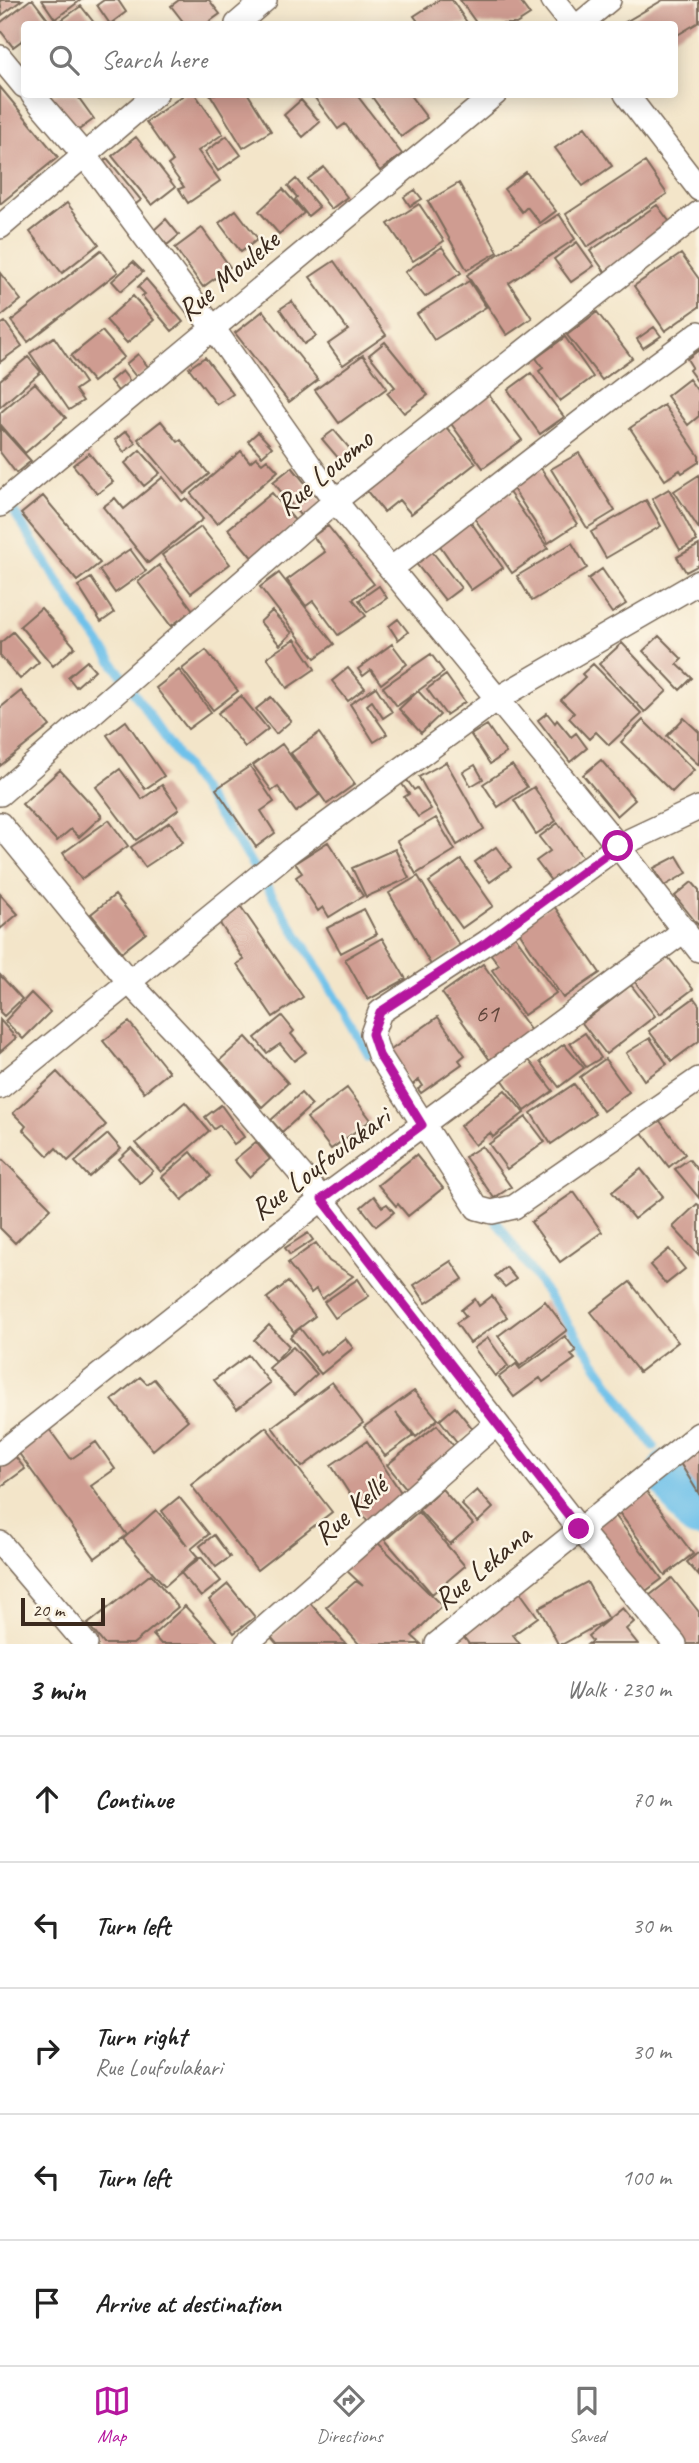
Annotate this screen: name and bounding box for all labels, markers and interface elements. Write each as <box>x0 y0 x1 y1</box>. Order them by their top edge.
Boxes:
search box <box>21 21 678 98</box>
icon: search <box>45 41 83 79</box>
text: Search here <box>101 43 207 76</box>
street label: Rue Mouleke <box>169 220 289 329</box>
street label: Rue Louomo <box>267 419 382 524</box>
route start <box>602 830 633 861</box>
house number: 61 <box>475 997 500 1030</box>
street label: Rue Loufoulakari <box>242 1096 400 1228</box>
street label: Rue Kellé <box>305 1464 398 1553</box>
route end <box>563 1513 594 1544</box>
street label: Rue Lekana <box>425 1515 540 1618</box>
scale bar <box>21 1595 105 1627</box>
text: 20 m <box>32 1598 64 1622</box>
text: 3 min <box>28 1671 85 1709</box>
text: Walk · 230 m <box>567 1675 671 1704</box>
icon: ahead <box>28 1780 66 1818</box>
text: Continue <box>95 1783 173 1816</box>
text: 70 m <box>632 1785 671 1814</box>
icon: left <box>28 1906 66 1944</box>
text: Turn left <box>95 1909 170 1942</box>
text: 30 m <box>632 1911 671 1940</box>
text: Turn right <box>95 2020 186 2053</box>
icon: right <box>28 2032 66 2070</box>
text: 30 m <box>632 2037 671 2066</box>
text: Rue Loufoulakari <box>95 2053 222 2082</box>
icon: left <box>28 2158 66 2196</box>
text: Turn left <box>95 2161 170 2194</box>
text: 100 m <box>622 2163 671 2192</box>
icon: arrive <box>28 2284 66 2322</box>
text: Arrive at destination <box>95 2287 281 2320</box>
tab: Map <box>93 2382 131 2448</box>
tab: Directions <box>316 2382 383 2448</box>
tab: Saved <box>568 2382 606 2448</box>

